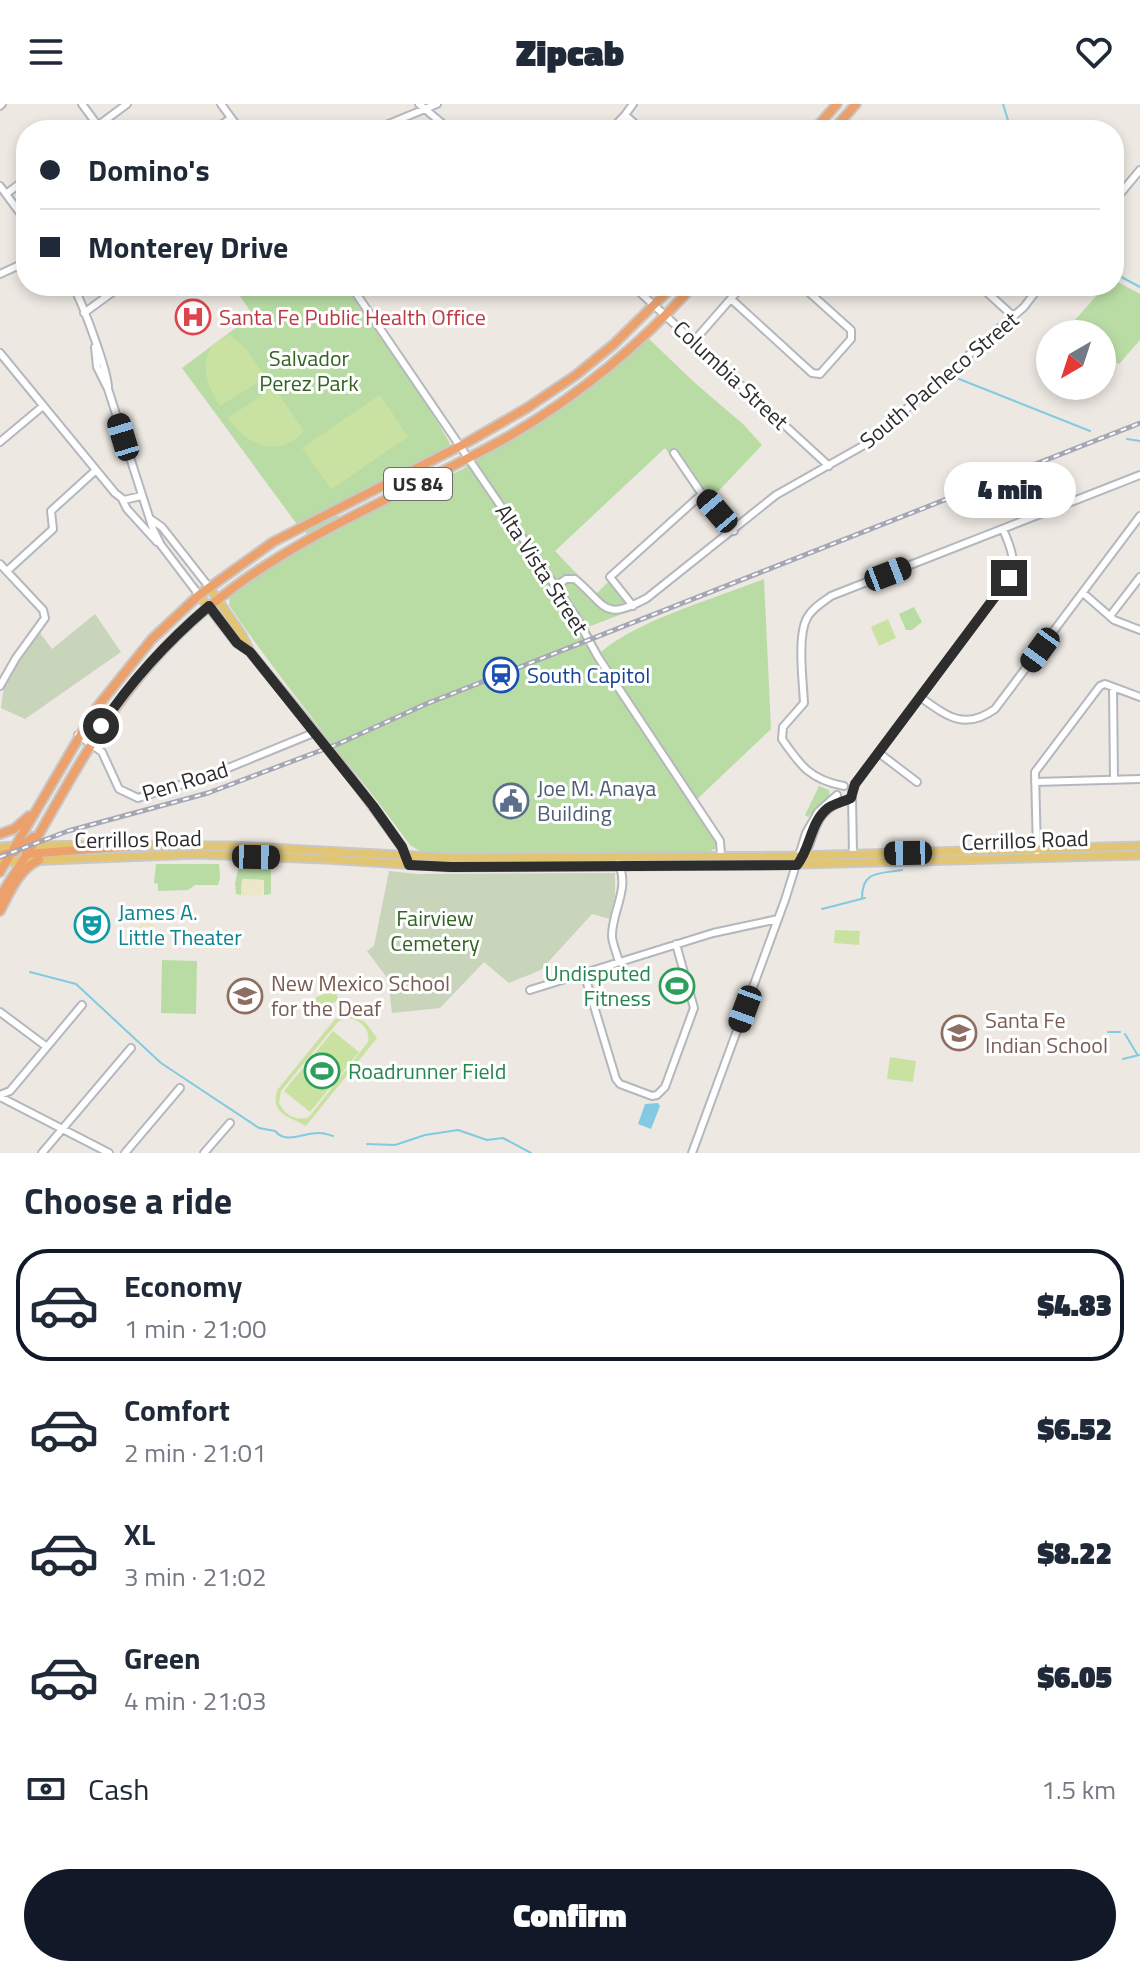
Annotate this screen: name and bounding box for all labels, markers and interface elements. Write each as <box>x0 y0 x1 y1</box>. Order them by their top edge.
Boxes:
text: Zipcab <box>516 25 624 80</box>
icon: menu <box>24 30 68 74</box>
icon: heart <box>1072 30 1116 74</box>
text: Domino's <box>88 147 210 193</box>
text: Monterey Drive <box>88 224 288 270</box>
hospital icon: Santa Fe Public Health Office <box>174 298 212 336</box>
place label: Santa Fe Public Health Office <box>219 300 486 334</box>
street label: South Pacheco Street <box>852 303 1026 457</box>
street label: Columbia Street <box>665 312 797 438</box>
north arrow <box>1036 320 1116 400</box>
map controls <box>1036 320 1116 400</box>
park label: Salvador Perez Park <box>259 341 359 400</box>
car <box>105 411 141 463</box>
callout: 4 min <box>943 462 1075 518</box>
road number: US 84 <box>384 468 452 500</box>
text: 4 min <box>978 470 1042 509</box>
car <box>692 485 742 537</box>
street label: Alta Vista Street <box>487 497 597 641</box>
car <box>861 554 915 594</box>
route end <box>991 560 1027 596</box>
car <box>1016 624 1064 676</box>
station icon: South Capitol <box>482 656 520 694</box>
place label: South Capitol <box>527 658 650 692</box>
route start <box>83 708 119 744</box>
street label: Pen Road <box>138 752 232 810</box>
place label: Joe M. Anaya Building <box>537 771 656 830</box>
public building icon: Joe M. Anaya Building <box>492 782 530 820</box>
street label: Cerrillos Road <box>74 821 202 857</box>
street label: Cerrillos Road <box>961 821 1089 859</box>
car <box>884 841 932 865</box>
car <box>232 845 280 869</box>
place label: James A. Little Theater <box>118 895 242 954</box>
park label: Fairview Cemetery <box>390 901 480 960</box>
theatre icon: James A. Little Theater <box>73 906 111 944</box>
place label: Undisputed Fitness <box>545 956 651 1015</box>
place label: New Mexico School for the Deaf <box>271 966 450 1025</box>
sports icon: Undisputed Fitness <box>658 967 696 1005</box>
school or university icon: New Mexico School for the Deaf <box>226 977 264 1015</box>
car <box>726 982 764 1036</box>
place label: Santa Fe Indian School <box>985 1003 1108 1062</box>
school or university icon: Santa Fe Indian School <box>940 1014 978 1052</box>
sports icon: Roadrunner Field <box>303 1052 341 1090</box>
place label: Roadrunner Field <box>348 1054 506 1088</box>
text: Choose a ride <box>24 1173 232 1228</box>
text: Economy <box>124 1263 242 1309</box>
icon: car <box>28 1269 100 1341</box>
text: $4.83 <box>1038 1282 1112 1328</box>
text: 1 min · 21:00 <box>124 1309 267 1348</box>
text: Comfort <box>124 1387 230 1433</box>
icon: car <box>28 1393 100 1465</box>
text: $6.52 <box>1038 1406 1112 1452</box>
text: 2 min · 21:01 <box>124 1433 267 1472</box>
text: XL <box>124 1511 155 1557</box>
icon: car <box>28 1517 100 1589</box>
text: $8.22 <box>1038 1530 1112 1576</box>
text: 3 min · 21:02 <box>124 1557 267 1596</box>
text: Green <box>124 1635 201 1681</box>
icon: car <box>28 1641 100 1713</box>
text: $6.05 <box>1038 1654 1112 1700</box>
text: 4 min · 21:03 <box>124 1681 267 1720</box>
text: Cash <box>88 1766 149 1812</box>
icon: cash <box>24 1767 68 1811</box>
text: 1.5 km <box>1041 1770 1116 1809</box>
button: Confirm <box>24 1869 1116 1961</box>

